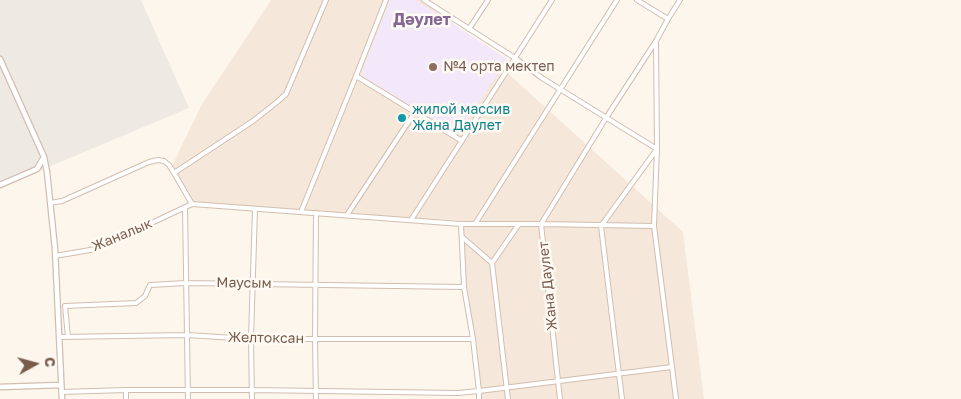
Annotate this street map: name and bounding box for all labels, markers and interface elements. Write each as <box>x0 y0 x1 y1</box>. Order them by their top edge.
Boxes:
district label: Дәулет <box>393 10 451 30</box>
place label: №4 орта мектеп <box>443 59 555 75</box>
marker: №4 орта мектеп <box>427 61 439 73</box>
place label: жилой массив Жана Даулет <box>412 102 510 134</box>
marker: жилой массив Жана Даулет <box>396 112 408 124</box>
street label: Жаналык <box>89 215 155 255</box>
street label: Жана Даулет <box>535 241 561 331</box>
street label: Маусым <box>216 274 272 292</box>
street label: Желтоксан <box>228 329 304 347</box>
north arrow <box>10 339 60 389</box>
text: С <box>41 356 59 368</box>

